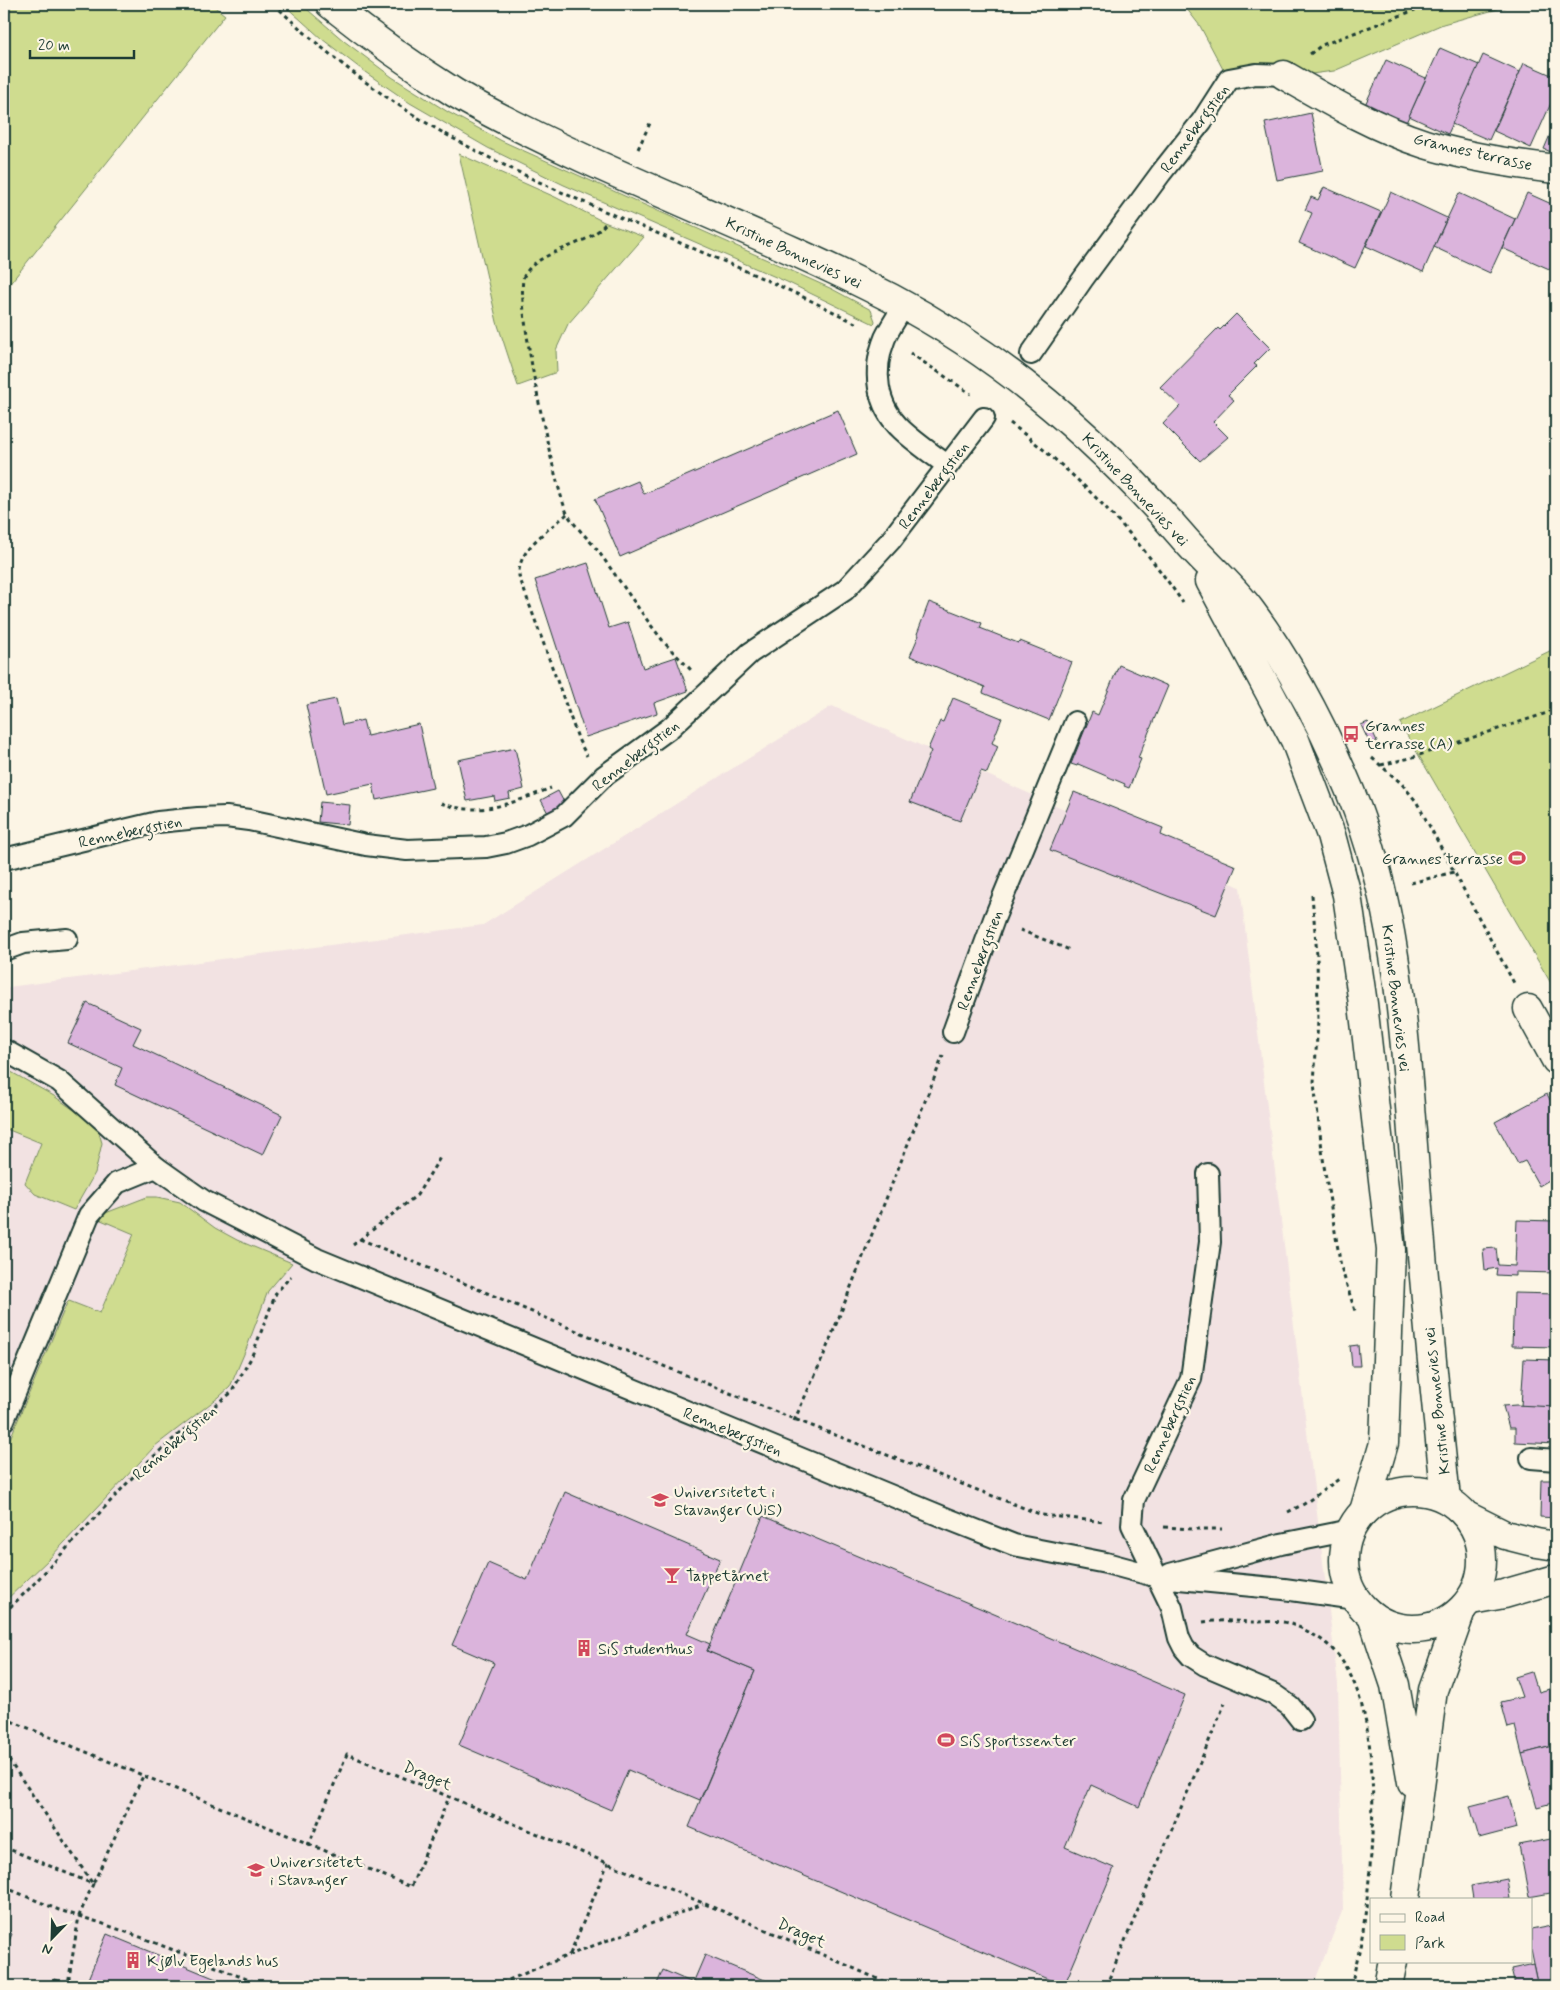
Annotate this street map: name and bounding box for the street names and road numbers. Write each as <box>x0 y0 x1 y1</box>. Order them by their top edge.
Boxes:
street label: Rennebergstien <box>1156 80 1235 178</box>
street label: Grannes terrasse <box>1411 129 1534 176</box>
street label: Kristine Bonnevies vei <box>722 213 865 294</box>
street label: Kristine Bonnevies vei <box>1077 429 1193 551</box>
street label: Rennebergstien <box>894 438 975 535</box>
street label: Rennebergstien <box>588 716 684 798</box>
street label: Rennebergstien <box>77 811 184 855</box>
street label: Rennebergstien <box>953 908 1009 1014</box>
street label: Kristine Bonnevies vei <box>1376 924 1415 1073</box>
street label: Kristine Bonnevies vei <box>1419 1326 1456 1475</box>
street label: Rennebergstien <box>1139 1372 1202 1477</box>
street label: Rennebergstien <box>128 1401 222 1486</box>
street label: Rennebergstien <box>679 1403 785 1463</box>
street label: Draget <box>400 1757 455 1797</box>
street label: Draget <box>774 1913 829 1954</box>

